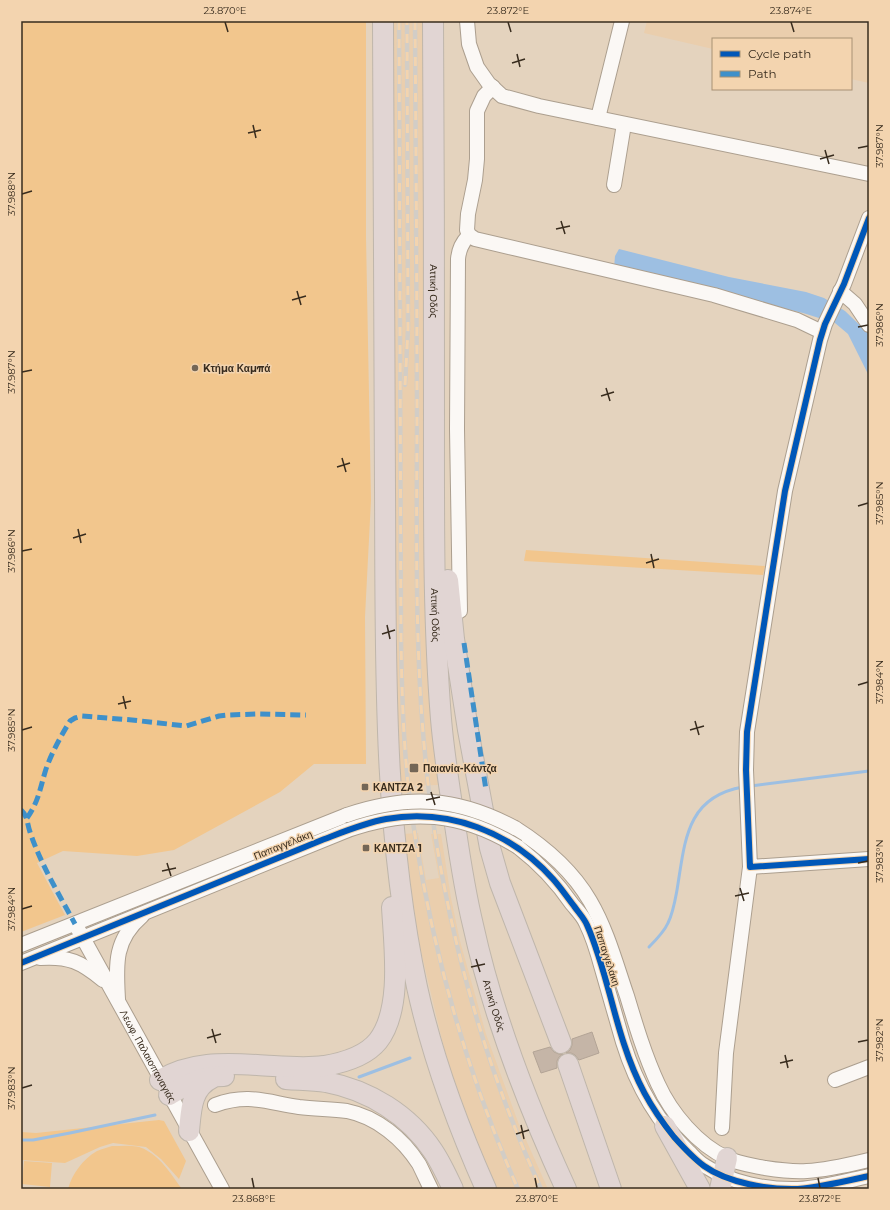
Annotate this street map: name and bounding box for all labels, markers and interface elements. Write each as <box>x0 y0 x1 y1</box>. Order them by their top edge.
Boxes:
text: 23.870°E <box>203 4 247 17</box>
text: 23.872°E <box>487 4 529 17</box>
text: 23.874°E <box>770 4 812 17</box>
legend <box>712 38 852 90</box>
text: Cycle path <box>748 46 811 61</box>
text: Path <box>748 66 777 81</box>
text: 37.987°N <box>873 124 886 168</box>
text: 37.988°N <box>5 172 18 216</box>
street label: Αττική Οδός <box>427 264 440 318</box>
text: 37.986°N <box>873 303 886 347</box>
text: 37.987°N <box>5 350 18 394</box>
place label: Kτήμα Καμπά <box>203 362 271 375</box>
marker: Kτήμα Καμπά <box>190 363 200 373</box>
text: 37.985°N <box>873 481 886 525</box>
text: 37.986°N <box>5 529 18 573</box>
street label: Αττική Οδός <box>428 588 443 642</box>
text: 37.984°N <box>873 660 886 704</box>
text: 37.985°N <box>5 708 18 752</box>
marker: Παιανία-Κάντζα <box>408 762 420 774</box>
place label: Παιανία-Κάντζα <box>423 762 498 775</box>
place label: ΚΑΝΤΖΑ 2 <box>373 781 423 794</box>
marker: ΚΑΝΤΖΑ 2 <box>360 782 370 792</box>
street label: Παπαγγελάκη <box>252 827 314 863</box>
text: 37.983°N <box>873 839 886 883</box>
place label: ΚΑΝΤΖΑ 1 <box>374 842 422 855</box>
marker: ΚΑΝΤΖΑ 1 <box>361 843 371 853</box>
text: 37.984°N <box>5 887 18 931</box>
street label: Παπαγγελάκη <box>591 924 623 988</box>
street label: Αττική Οδός <box>480 978 509 1033</box>
street label: Λεωφ. Παλαιοπαναγιάς <box>117 1007 179 1105</box>
text: 37.982°N <box>873 1018 886 1062</box>
text: 37.983°N <box>5 1066 18 1110</box>
text: 23.868°E <box>232 1192 276 1205</box>
text: 23.870°E <box>515 1192 559 1205</box>
text: 23.872°E <box>799 1192 841 1205</box>

